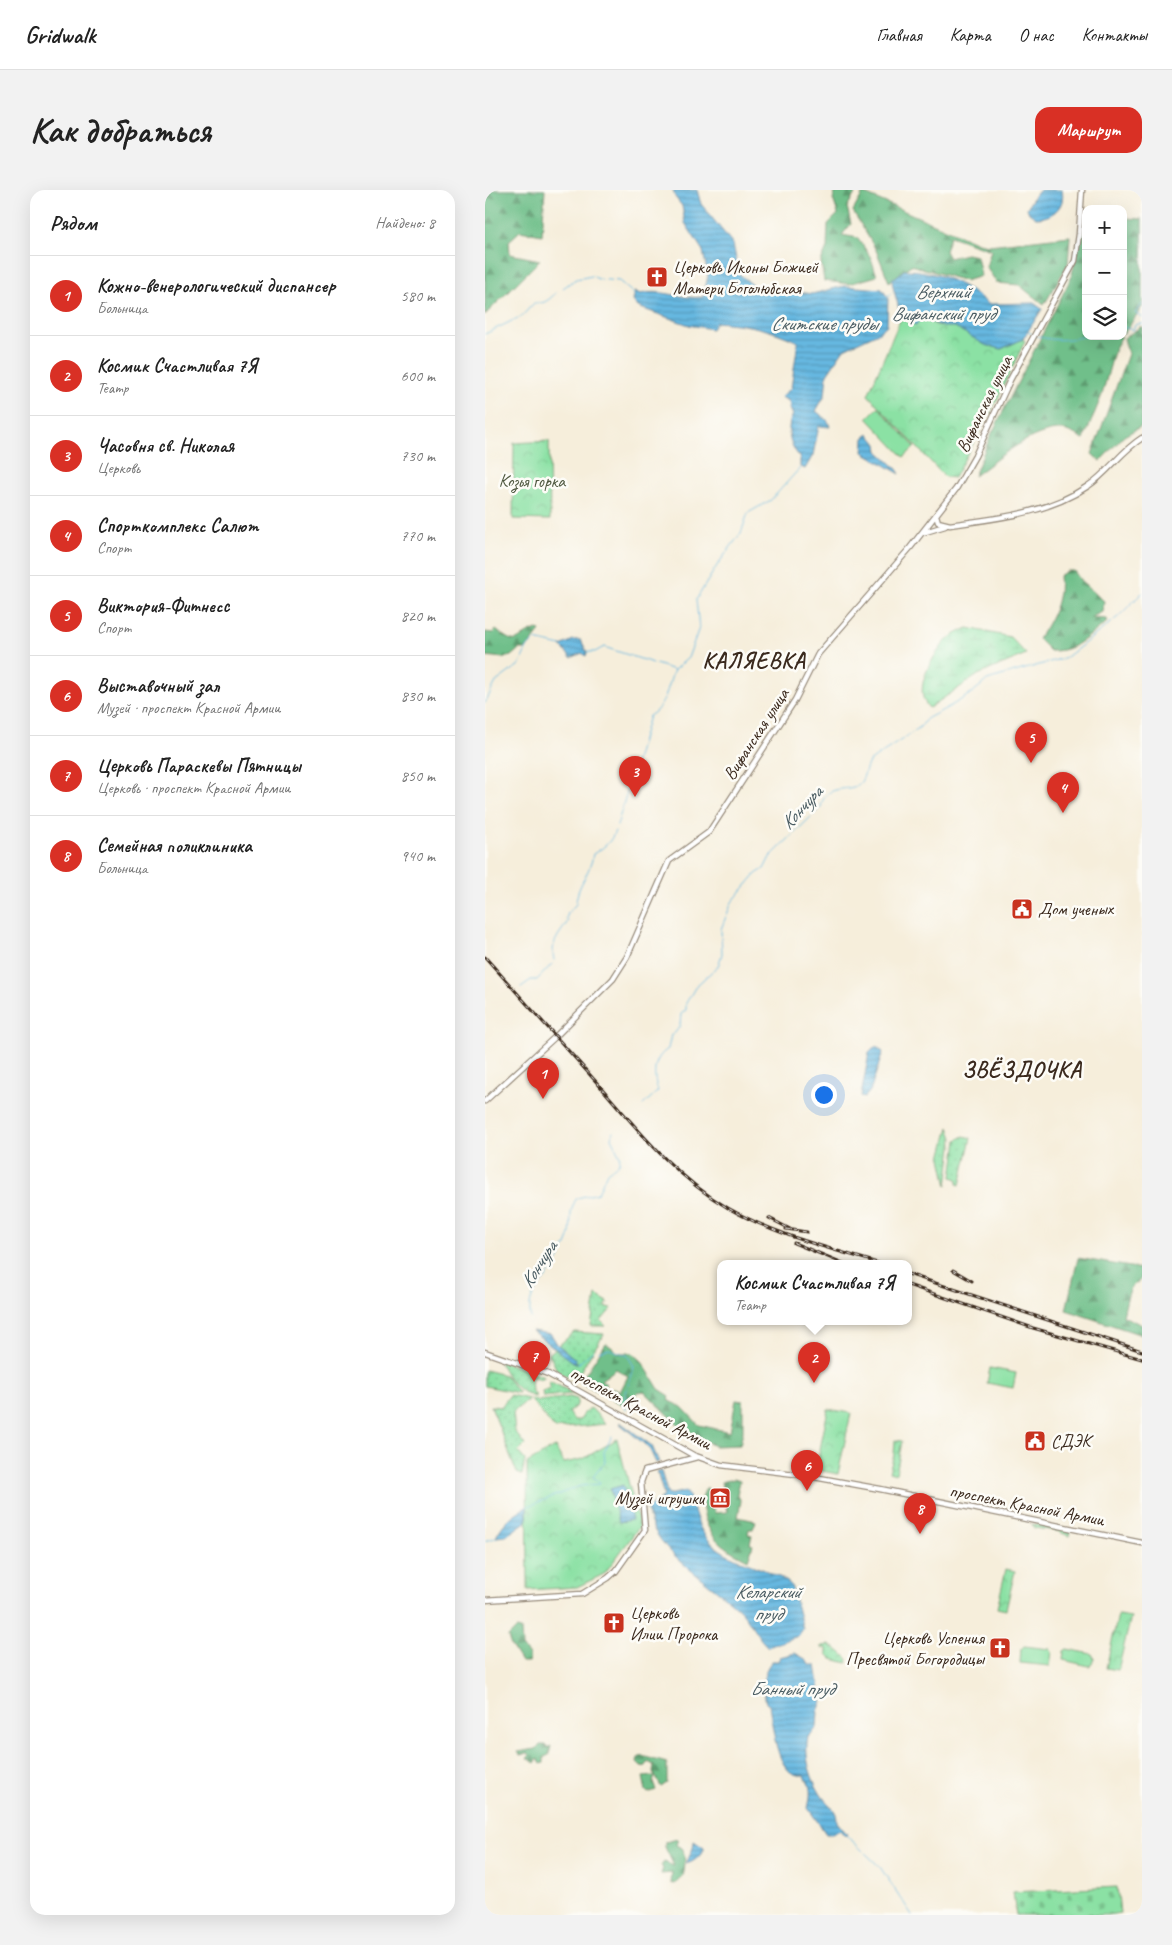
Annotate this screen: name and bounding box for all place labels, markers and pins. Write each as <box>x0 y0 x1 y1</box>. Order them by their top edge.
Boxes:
place label: Церковь Иконы Божией Матери Боголюбская <box>673 256 820 299</box>
church icon: Церковь Иконы Божией Матери Боголюбская <box>645 265 669 289</box>
pin: 5 <box>1015 722 1047 763</box>
pin: 3 <box>619 756 651 797</box>
pin: 4 <box>1047 772 1079 813</box>
public building icon: Дом ученых <box>1010 897 1034 921</box>
place label: Дом ученых <box>1038 898 1115 920</box>
pin: 1 <box>527 1058 559 1099</box>
pin: 7 <box>518 1341 550 1382</box>
pin: 2 <box>798 1342 830 1383</box>
public building icon: СДЭК <box>1023 1429 1047 1453</box>
place label: СДЭК <box>1051 1430 1094 1452</box>
pin: 6 <box>791 1450 823 1491</box>
museum icon: Музей игрушки <box>708 1486 732 1510</box>
place label: Музей игрушки <box>615 1487 706 1510</box>
pin: 8 <box>904 1493 936 1534</box>
place label: Церковь Илии Пророка <box>630 1602 719 1645</box>
church icon: Церковь Илии Пророка <box>602 1611 626 1635</box>
place label: Церковь Успения Пресвятой Богородицы <box>846 1627 986 1670</box>
church icon: Церковь Успения Пресвятой Богородицы <box>988 1636 1012 1660</box>

